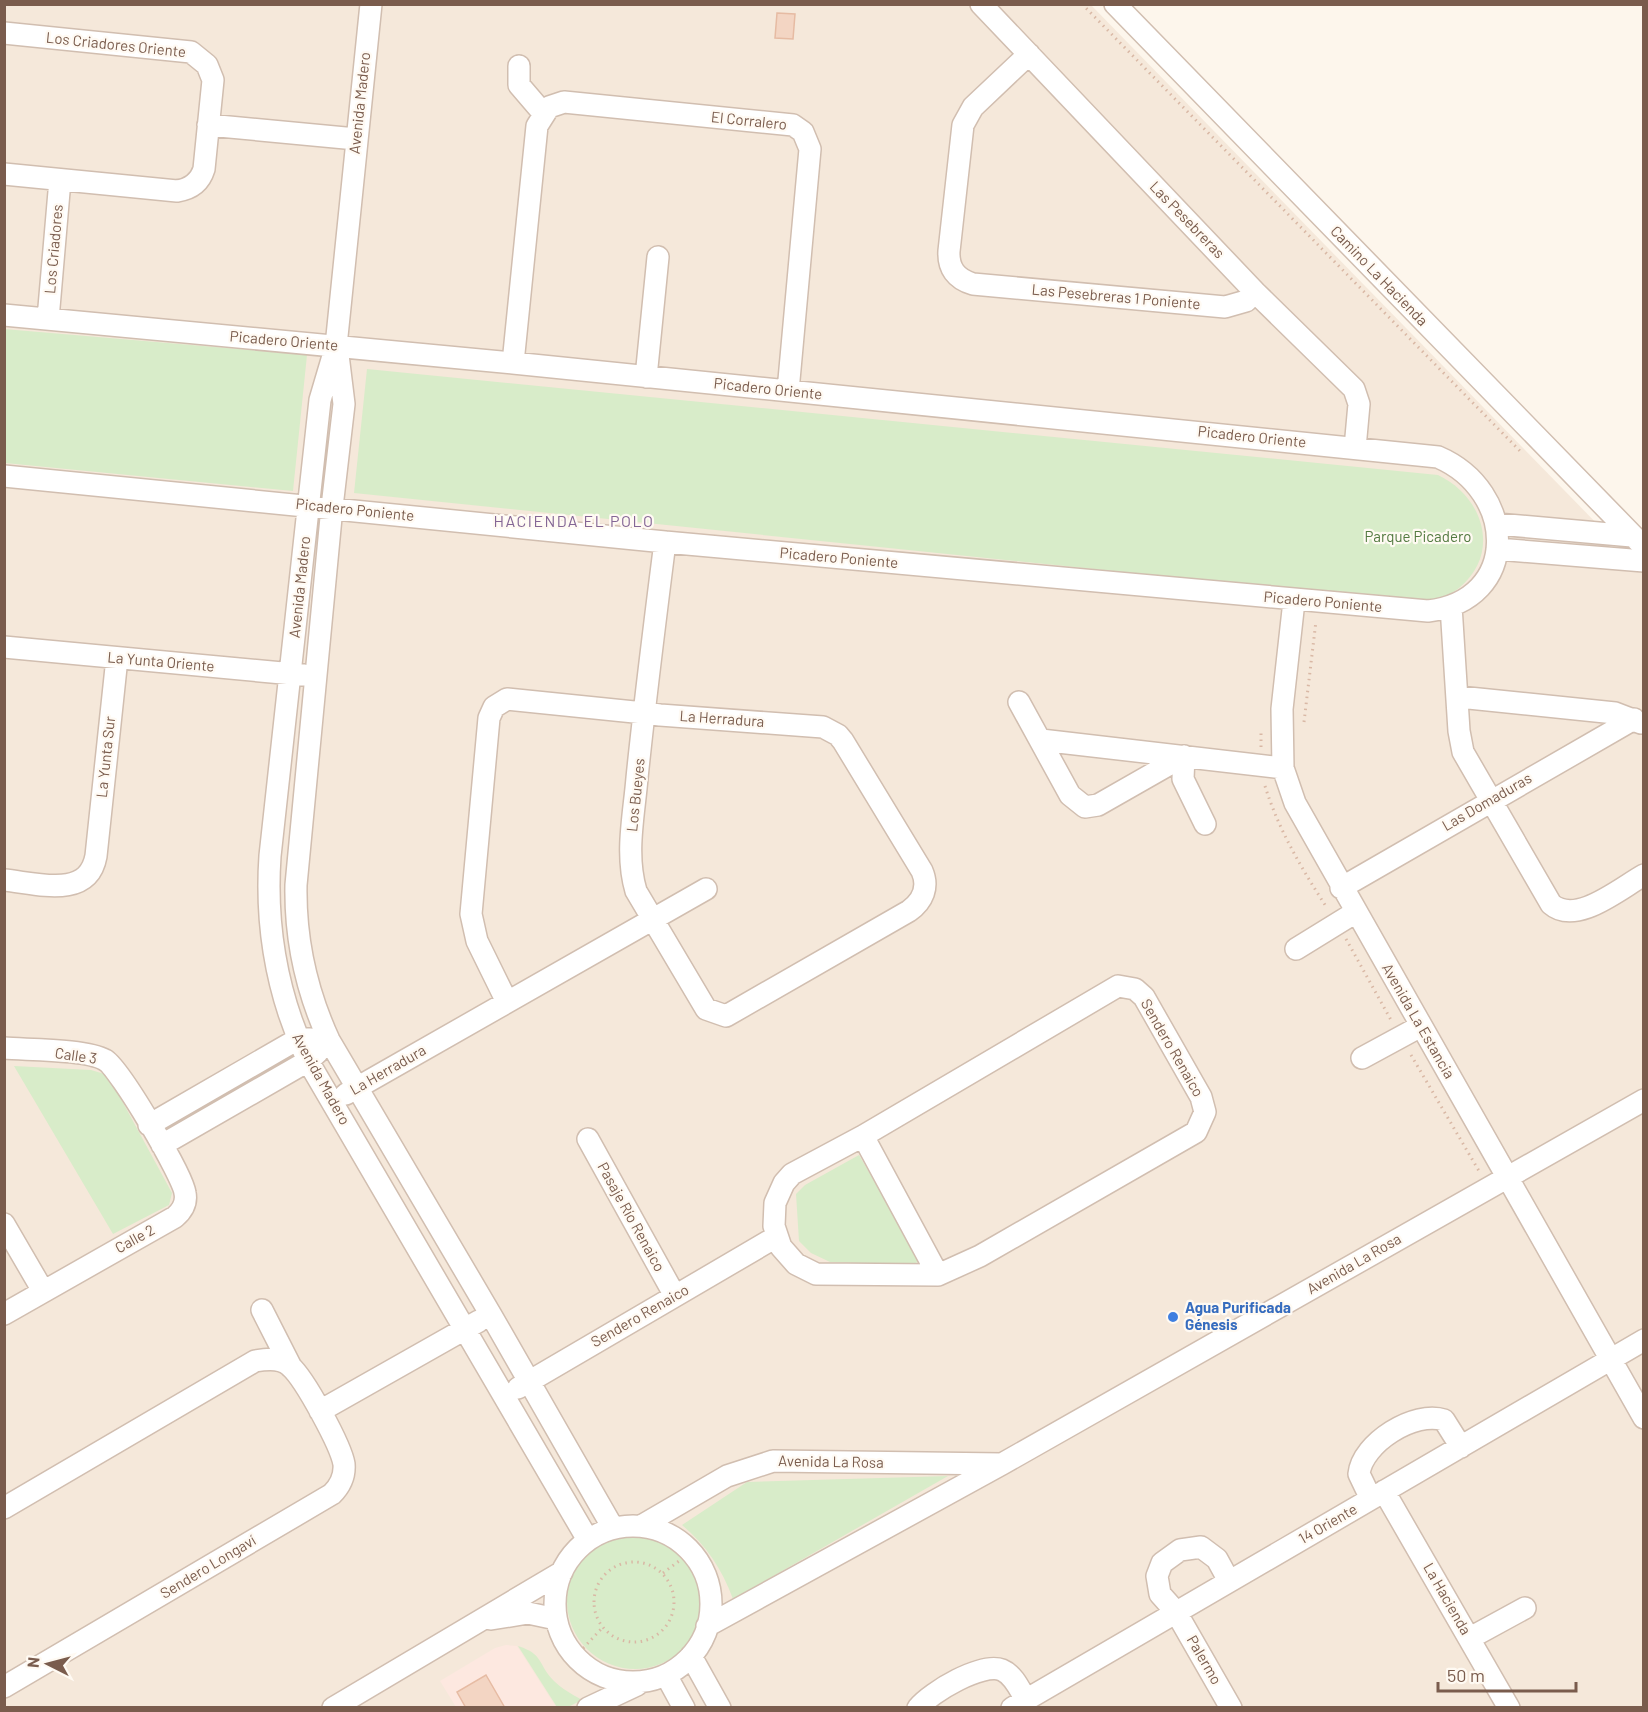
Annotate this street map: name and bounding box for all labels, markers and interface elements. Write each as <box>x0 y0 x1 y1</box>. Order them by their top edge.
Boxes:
street label: Los Criadores Oriente <box>45 28 187 60</box>
street label: Avenida Madero <box>345 51 373 155</box>
street label: El Corralero <box>710 107 788 133</box>
street label: Las Pesebreras <box>1147 177 1229 262</box>
street label: Los Criadores <box>40 203 66 294</box>
street label: Camino La Hacienda <box>1327 222 1432 329</box>
street label: Las Pesebreras 1 Poniente <box>1031 280 1201 312</box>
street label: Picadero Oriente <box>229 326 339 354</box>
street label: Picadero Oriente <box>713 373 823 403</box>
street label: Picadero Oriente <box>1197 421 1307 451</box>
street label: Picadero Poniente <box>295 494 415 524</box>
district label: HACIENDA EL POLO <box>493 511 655 530</box>
park label: Parque Picadero <box>1364 527 1472 545</box>
street label: Avenida Madero <box>285 535 313 639</box>
street label: Picadero Poniente <box>779 543 899 571</box>
street label: Picadero Poniente <box>1263 587 1383 615</box>
street label: La Yunta Oriente <box>107 647 215 675</box>
street label: La Herradura <box>679 706 765 730</box>
street label: La Yunta Sur <box>92 715 118 798</box>
street label: Los Bueyes <box>622 757 648 832</box>
street label: Las Domaduras <box>1438 768 1535 834</box>
street label: Avenida La Estancia <box>1379 960 1459 1081</box>
street label: Sendero Renaico <box>1138 995 1208 1100</box>
street label: Avenida Madero <box>289 1029 355 1128</box>
street label: La Herradura <box>346 1040 429 1098</box>
street label: Calle 3 <box>54 1043 98 1067</box>
street label: Pasaje Río Renaico <box>594 1159 669 1274</box>
street label: Calle 2 <box>112 1220 158 1256</box>
street label: Avenida La Rosa <box>1303 1229 1404 1297</box>
street label: Sendero Renaico <box>587 1280 692 1350</box>
place label: Agua Purificada Génesis <box>1185 1298 1291 1333</box>
marker: Agua Purificada Génesis <box>1166 1310 1180 1324</box>
street label: Avenida La Rosa <box>778 1451 884 1471</box>
street label: 14 Oriente <box>1295 1499 1360 1547</box>
street label: Sendero Longaví <box>156 1531 258 1602</box>
street label: La Hacienda <box>1420 1559 1476 1638</box>
street label: Palermo <box>1184 1632 1226 1687</box>
north arrow <box>18 1634 78 1694</box>
scale bar <box>1438 1655 1576 1693</box>
text: N <box>23 1656 43 1669</box>
text: 50 m <box>1447 1664 1485 1686</box>

